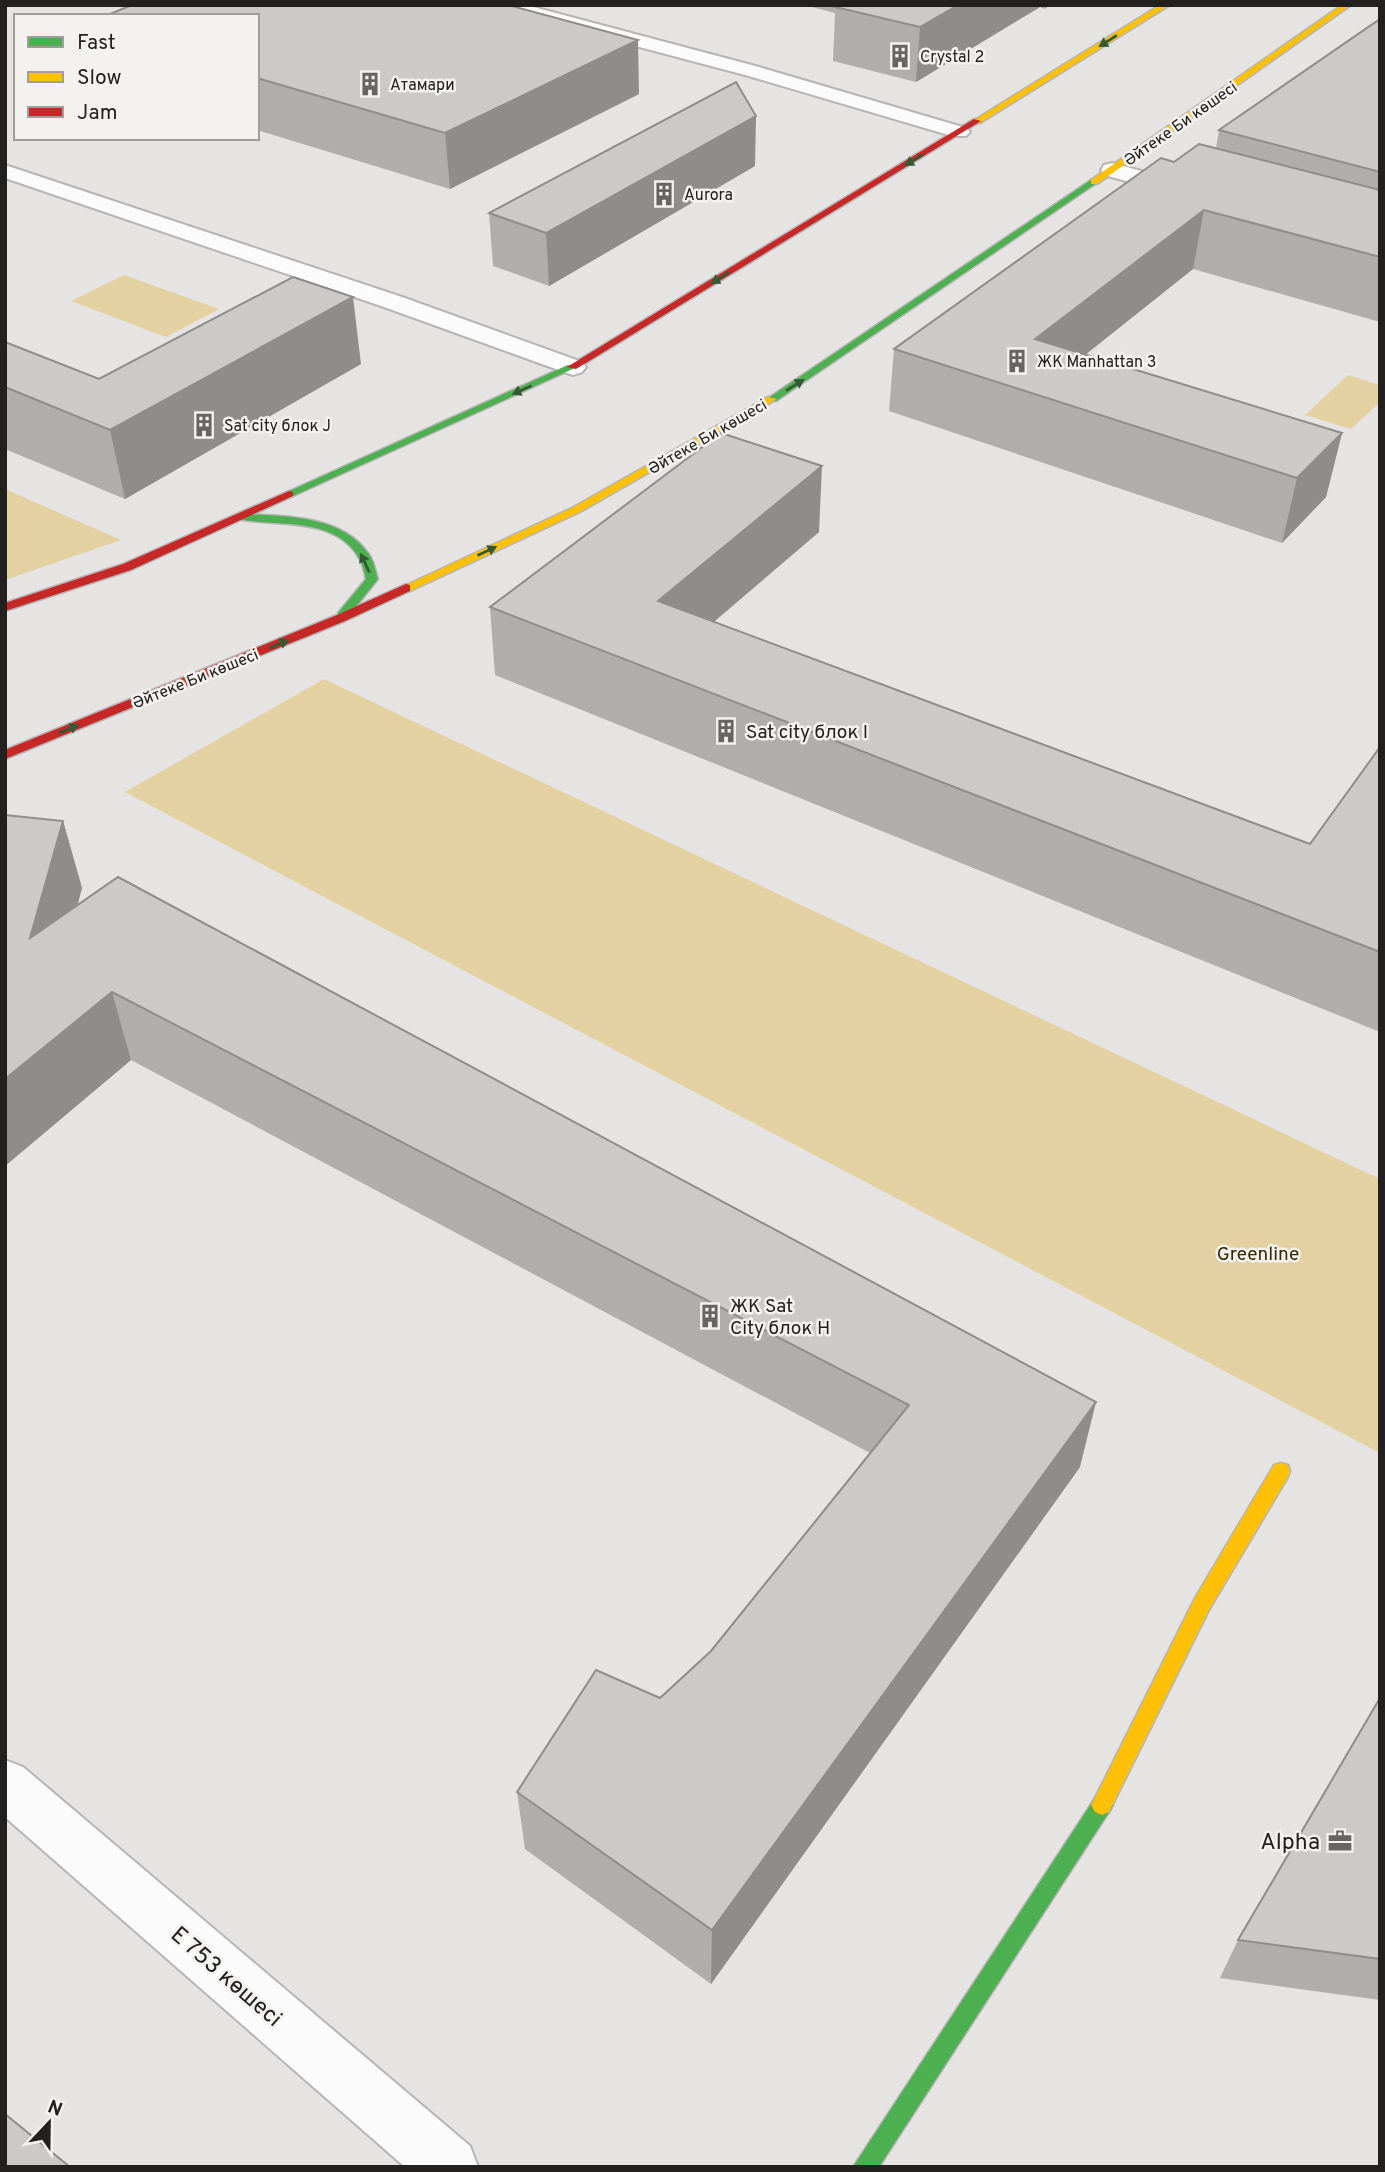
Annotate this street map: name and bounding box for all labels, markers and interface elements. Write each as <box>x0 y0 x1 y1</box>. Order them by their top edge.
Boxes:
legend <box>14 14 259 140</box>
text: Fast <box>77 30 116 57</box>
one-way arrow <box>1098 35 1117 47</box>
building icon: Crystal 2 <box>886 42 914 70</box>
place label: Crystal 2 <box>920 48 984 68</box>
text: Slow <box>77 65 122 92</box>
building icon: Атамари <box>356 70 384 98</box>
place label: Атамари <box>390 76 455 96</box>
street label: Әйтеке Би көшесі <box>1120 78 1242 171</box>
text: Jam <box>77 100 118 127</box>
one-way arrow <box>904 153 923 166</box>
building icon: Aurora <box>650 180 678 208</box>
place label: Aurora <box>684 186 733 206</box>
one-way arrow <box>710 272 729 285</box>
building icon: ЖК Manhattan 3 <box>1003 347 1031 375</box>
place label: ЖК Manhattan 3 <box>1037 353 1156 373</box>
one-way arrow <box>785 379 805 392</box>
one-way arrow <box>512 384 532 396</box>
street label: Әйтеке Би көшесі <box>645 396 771 480</box>
building icon: Sat city блок J <box>190 411 218 439</box>
place label: Sat city блок J <box>224 417 331 437</box>
one-way arrow <box>477 545 497 557</box>
one-way arrow <box>359 552 371 573</box>
one-way arrow <box>269 638 290 649</box>
street label: Әйтеке Би көшесі <box>130 645 262 714</box>
building icon: Sat city блок I <box>712 717 740 745</box>
place label: Sat city блок I <box>746 721 868 745</box>
one-way arrow <box>58 724 79 735</box>
park label: Greenline <box>1217 1243 1299 1267</box>
place label: ЖК Sat City блок H <box>730 1295 830 1341</box>
building icon: ЖК Sat City блок H <box>696 1302 724 1330</box>
office icon: Alpha <box>1326 1827 1354 1855</box>
place label: Alpha <box>1260 1829 1320 1858</box>
street label: Е 753 көшесі <box>164 1921 287 2034</box>
north arrow <box>14 2088 84 2158</box>
text: N <box>44 2095 65 2123</box>

